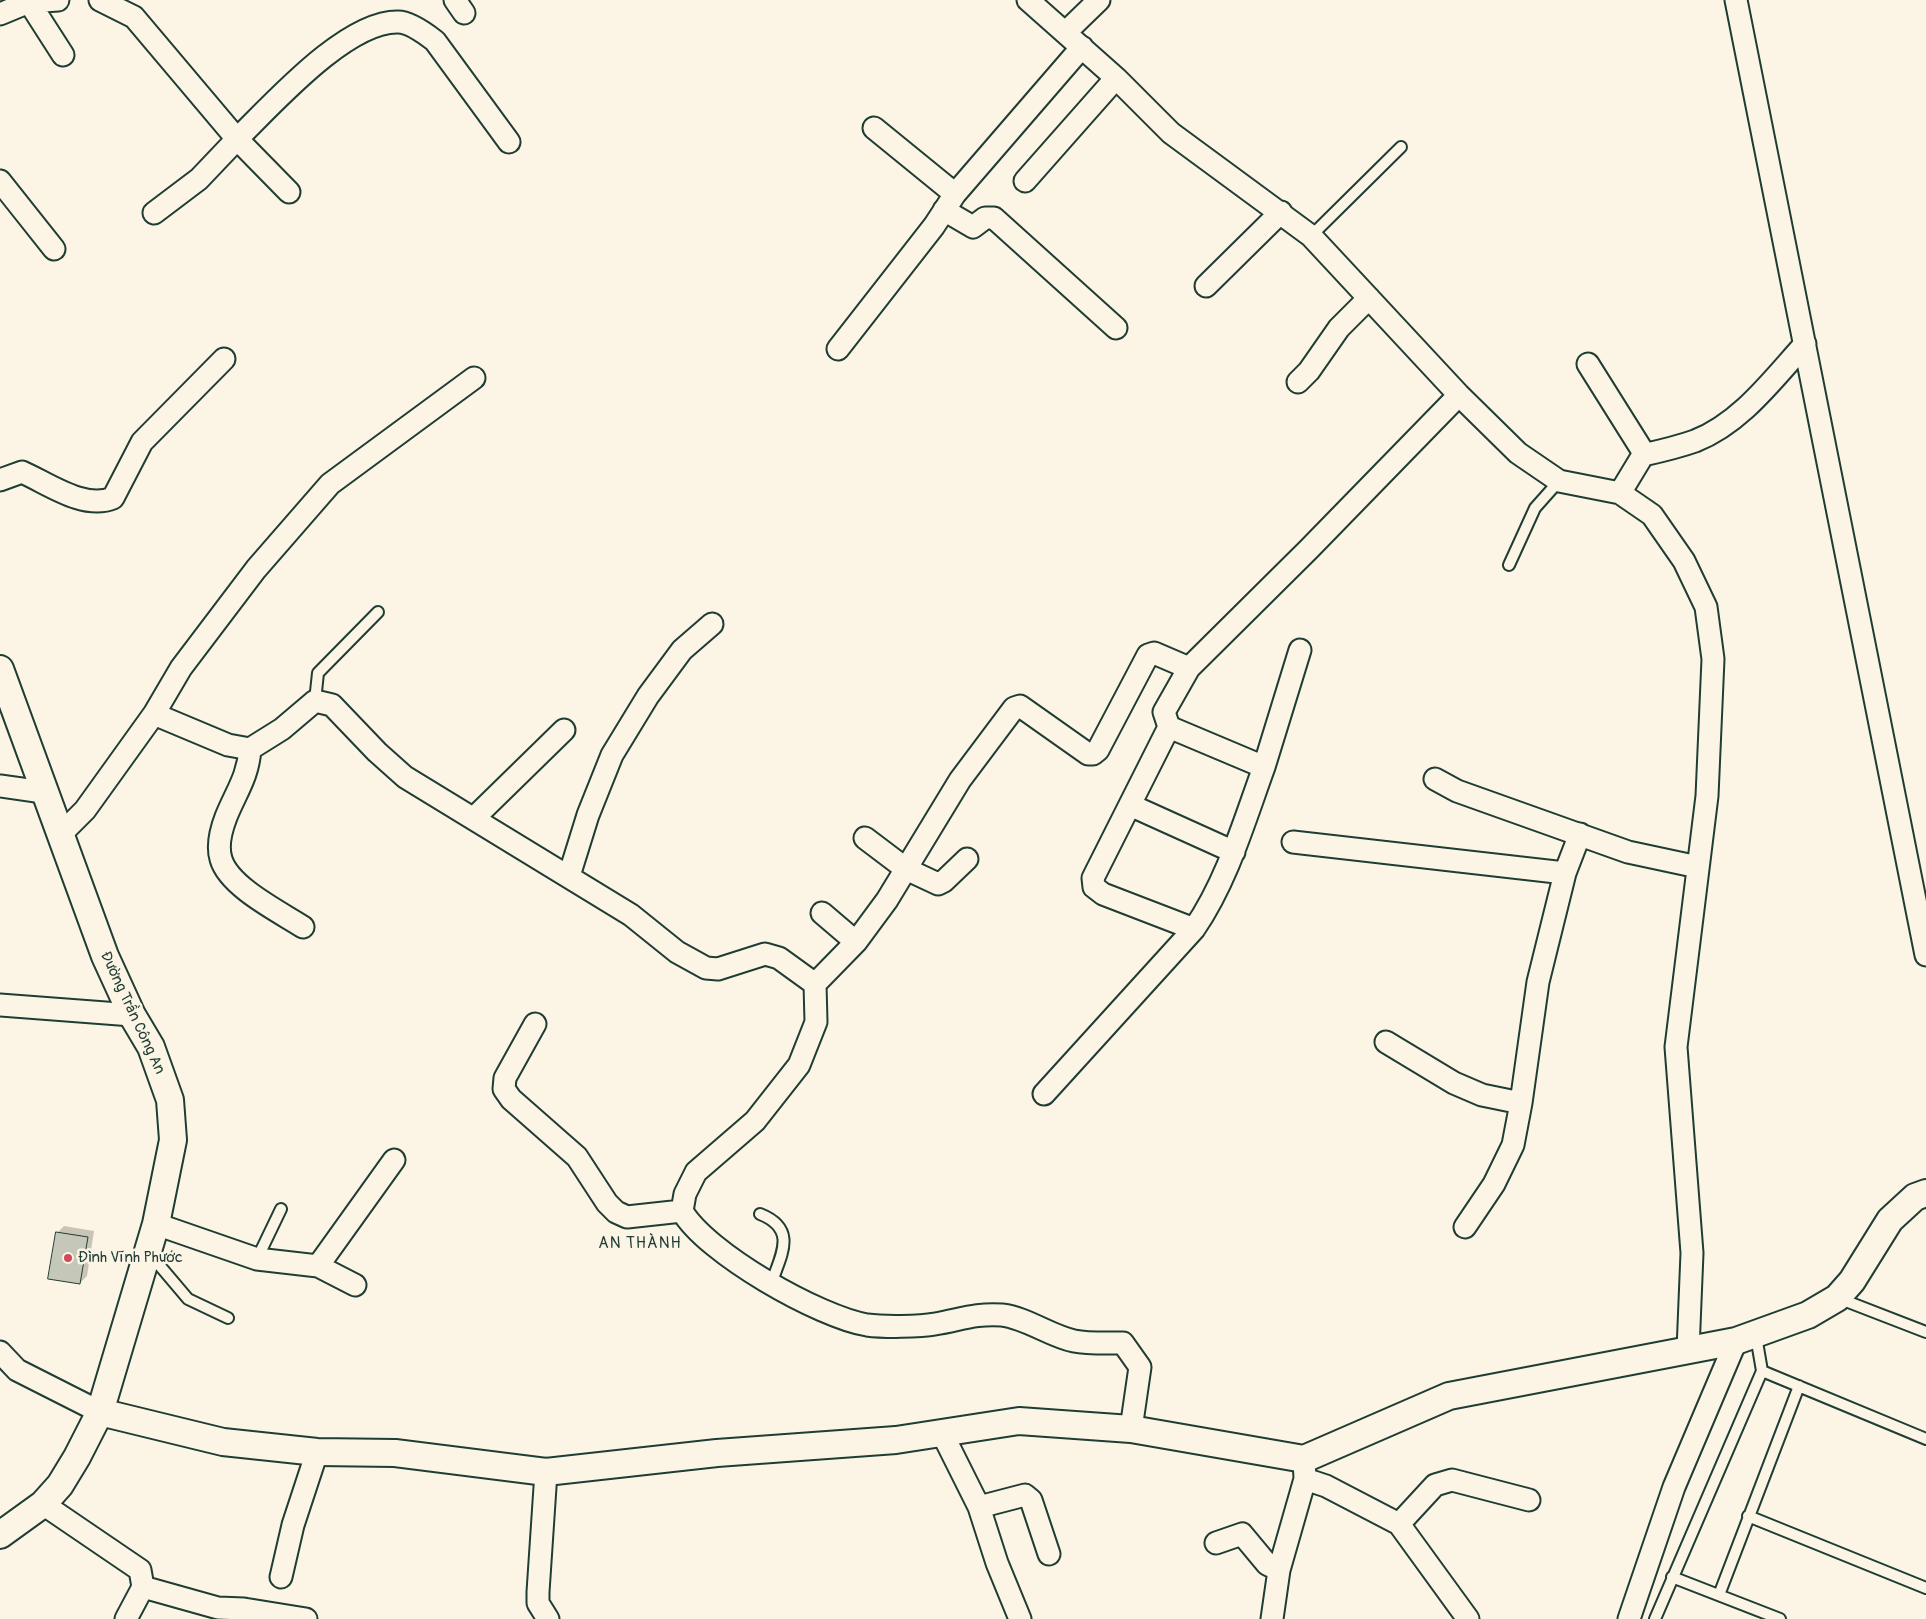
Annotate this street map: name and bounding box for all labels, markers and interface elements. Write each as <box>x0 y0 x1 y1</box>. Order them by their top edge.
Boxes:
street label: Đường Trần Công An <box>96 949 168 1077</box>
district label: AN THÀNH <box>597 1234 683 1254</box>
place label: Đình Vĩnh Phước <box>78 1249 183 1267</box>
marker: Đình Vĩnh Phước <box>62 1252 74 1264</box>

